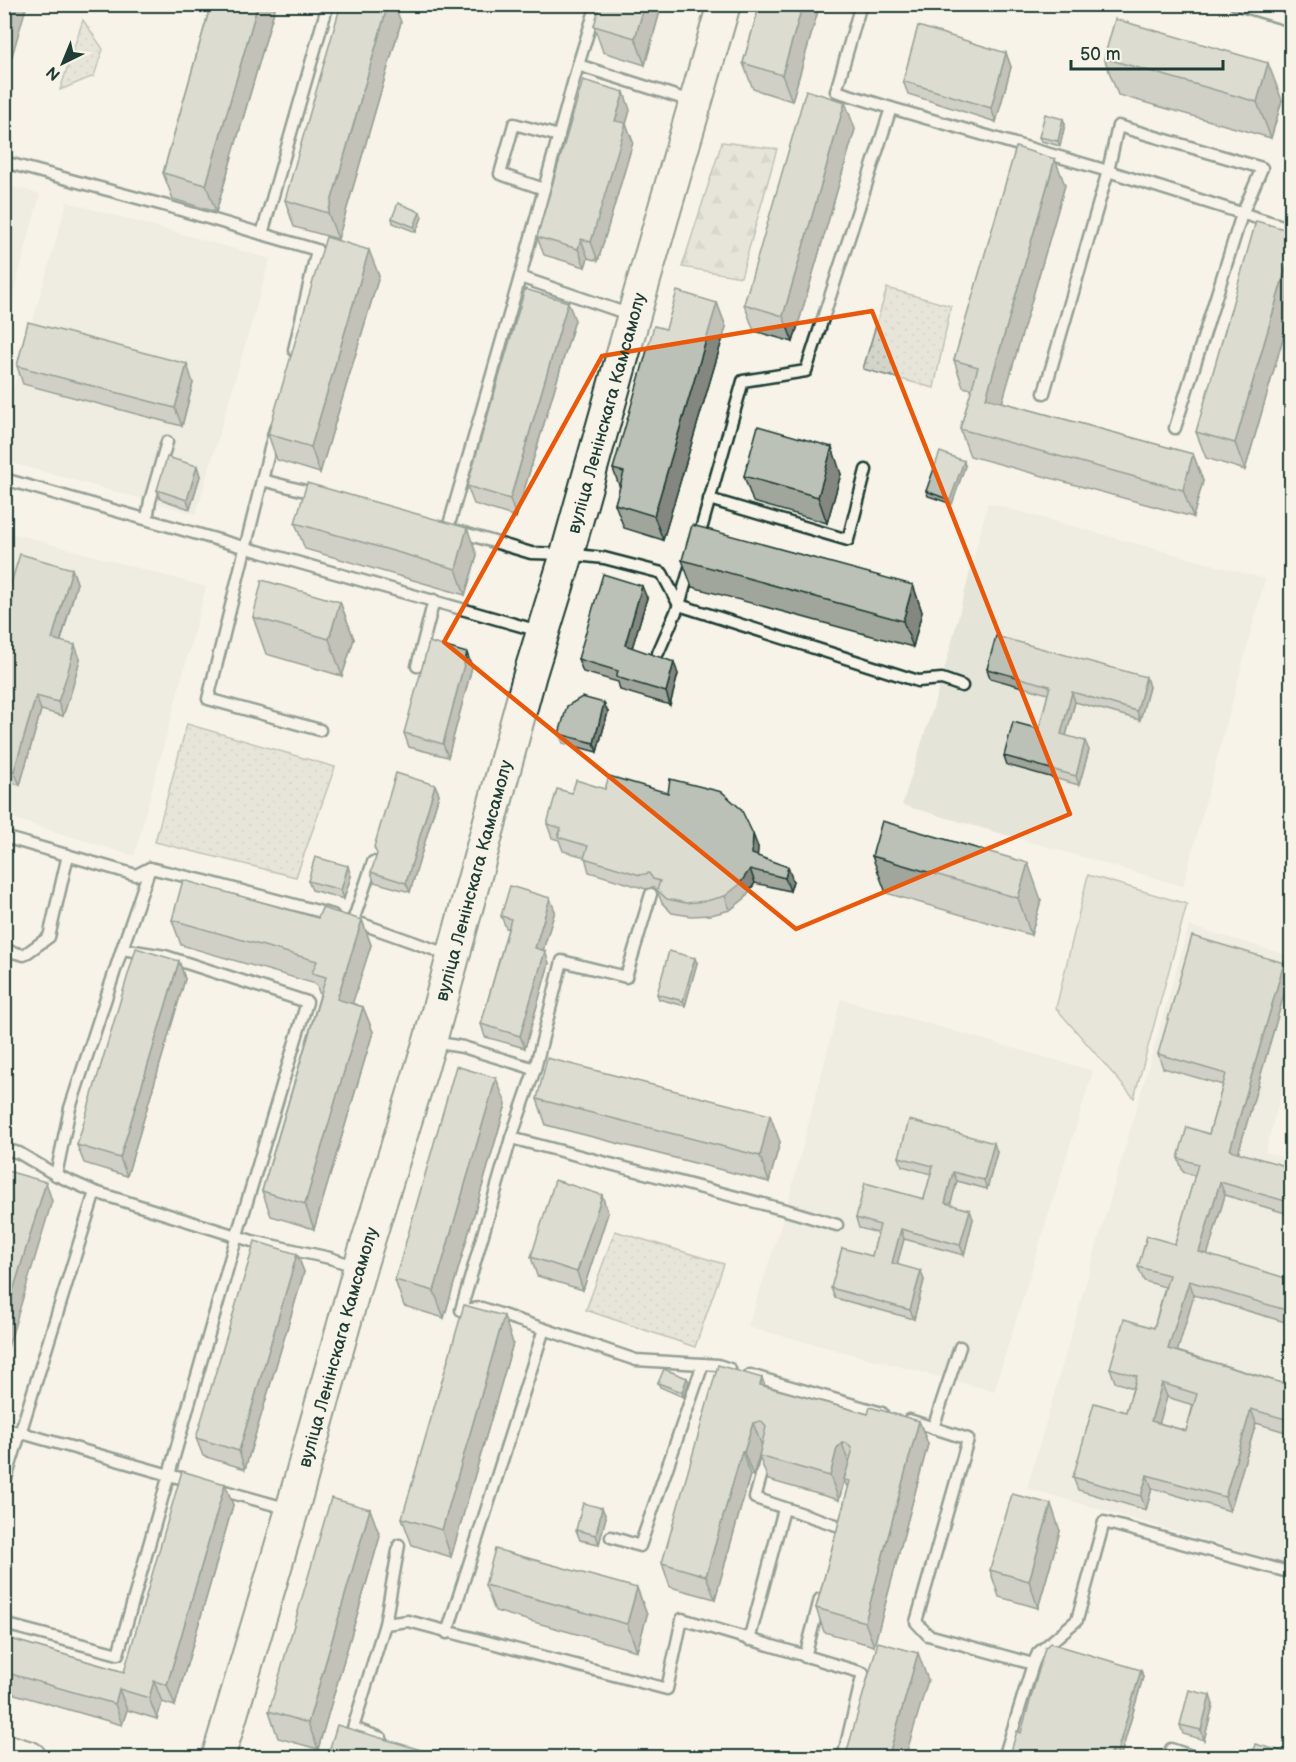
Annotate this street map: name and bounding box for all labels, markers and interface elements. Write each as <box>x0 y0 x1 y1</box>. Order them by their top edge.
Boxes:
north arrow <box>33 33 93 93</box>
scale bar <box>1071 33 1222 71</box>
text: 50 m <box>1080 44 1121 65</box>
text: N <box>43 62 65 84</box>
street label: вуліца Ленінскага Камсамолу <box>563 290 650 536</box>
street label: вуліца Ленінскага Камсамолу <box>431 757 517 1003</box>
street label: вуліца Ленінскага Камсамолу <box>294 1224 382 1470</box>

